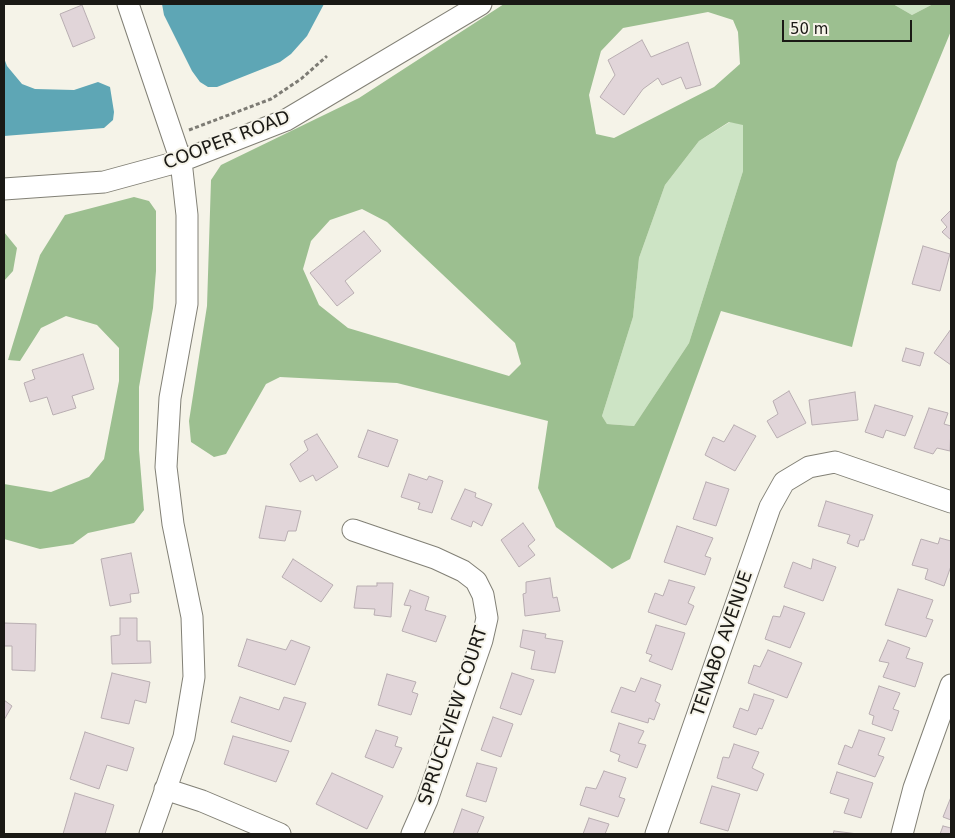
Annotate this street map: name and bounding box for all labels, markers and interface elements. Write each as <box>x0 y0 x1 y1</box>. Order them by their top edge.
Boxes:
scale bar <box>785 10 915 42</box>
text: 50 m <box>790 20 828 38</box>
street label: COOPER ROAD <box>161 107 293 175</box>
street label: TENABO AVENUE <box>688 568 758 720</box>
street label: SPRUCEVIEW COURT <box>415 624 493 808</box>

